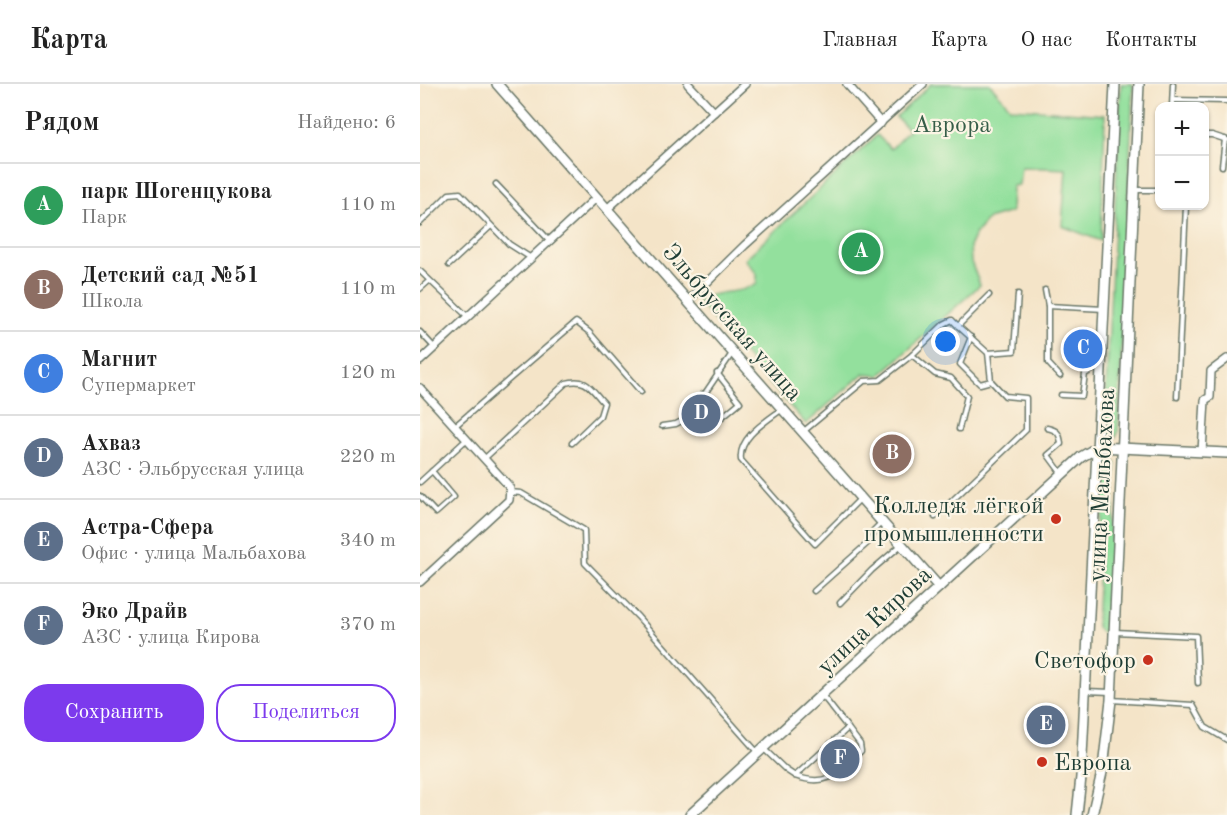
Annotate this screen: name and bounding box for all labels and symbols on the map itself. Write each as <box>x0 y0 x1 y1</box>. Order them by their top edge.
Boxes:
park label: Аврора <box>913 114 991 138</box>
pin: A <box>842 230 880 274</box>
street label: Эльбрусская улица <box>657 240 806 407</box>
pin: C <box>1064 326 1102 372</box>
your location <box>931 327 960 356</box>
street label: улица Мальбахова <box>1086 387 1120 583</box>
pin: D <box>682 392 720 436</box>
pin: B <box>872 432 912 476</box>
place label: Колледж лёгкой промышленности <box>864 495 1044 547</box>
marker: Колледж лёгкой промышленности <box>1049 512 1063 526</box>
street label: улица Кирова <box>814 563 937 680</box>
place label: Светофор <box>1034 650 1136 674</box>
marker: Светофор <box>1141 653 1155 667</box>
pin: E <box>1026 702 1066 748</box>
pin: F <box>820 736 860 782</box>
place label: Европа <box>1054 752 1132 776</box>
marker: Европа <box>1035 755 1049 769</box>

